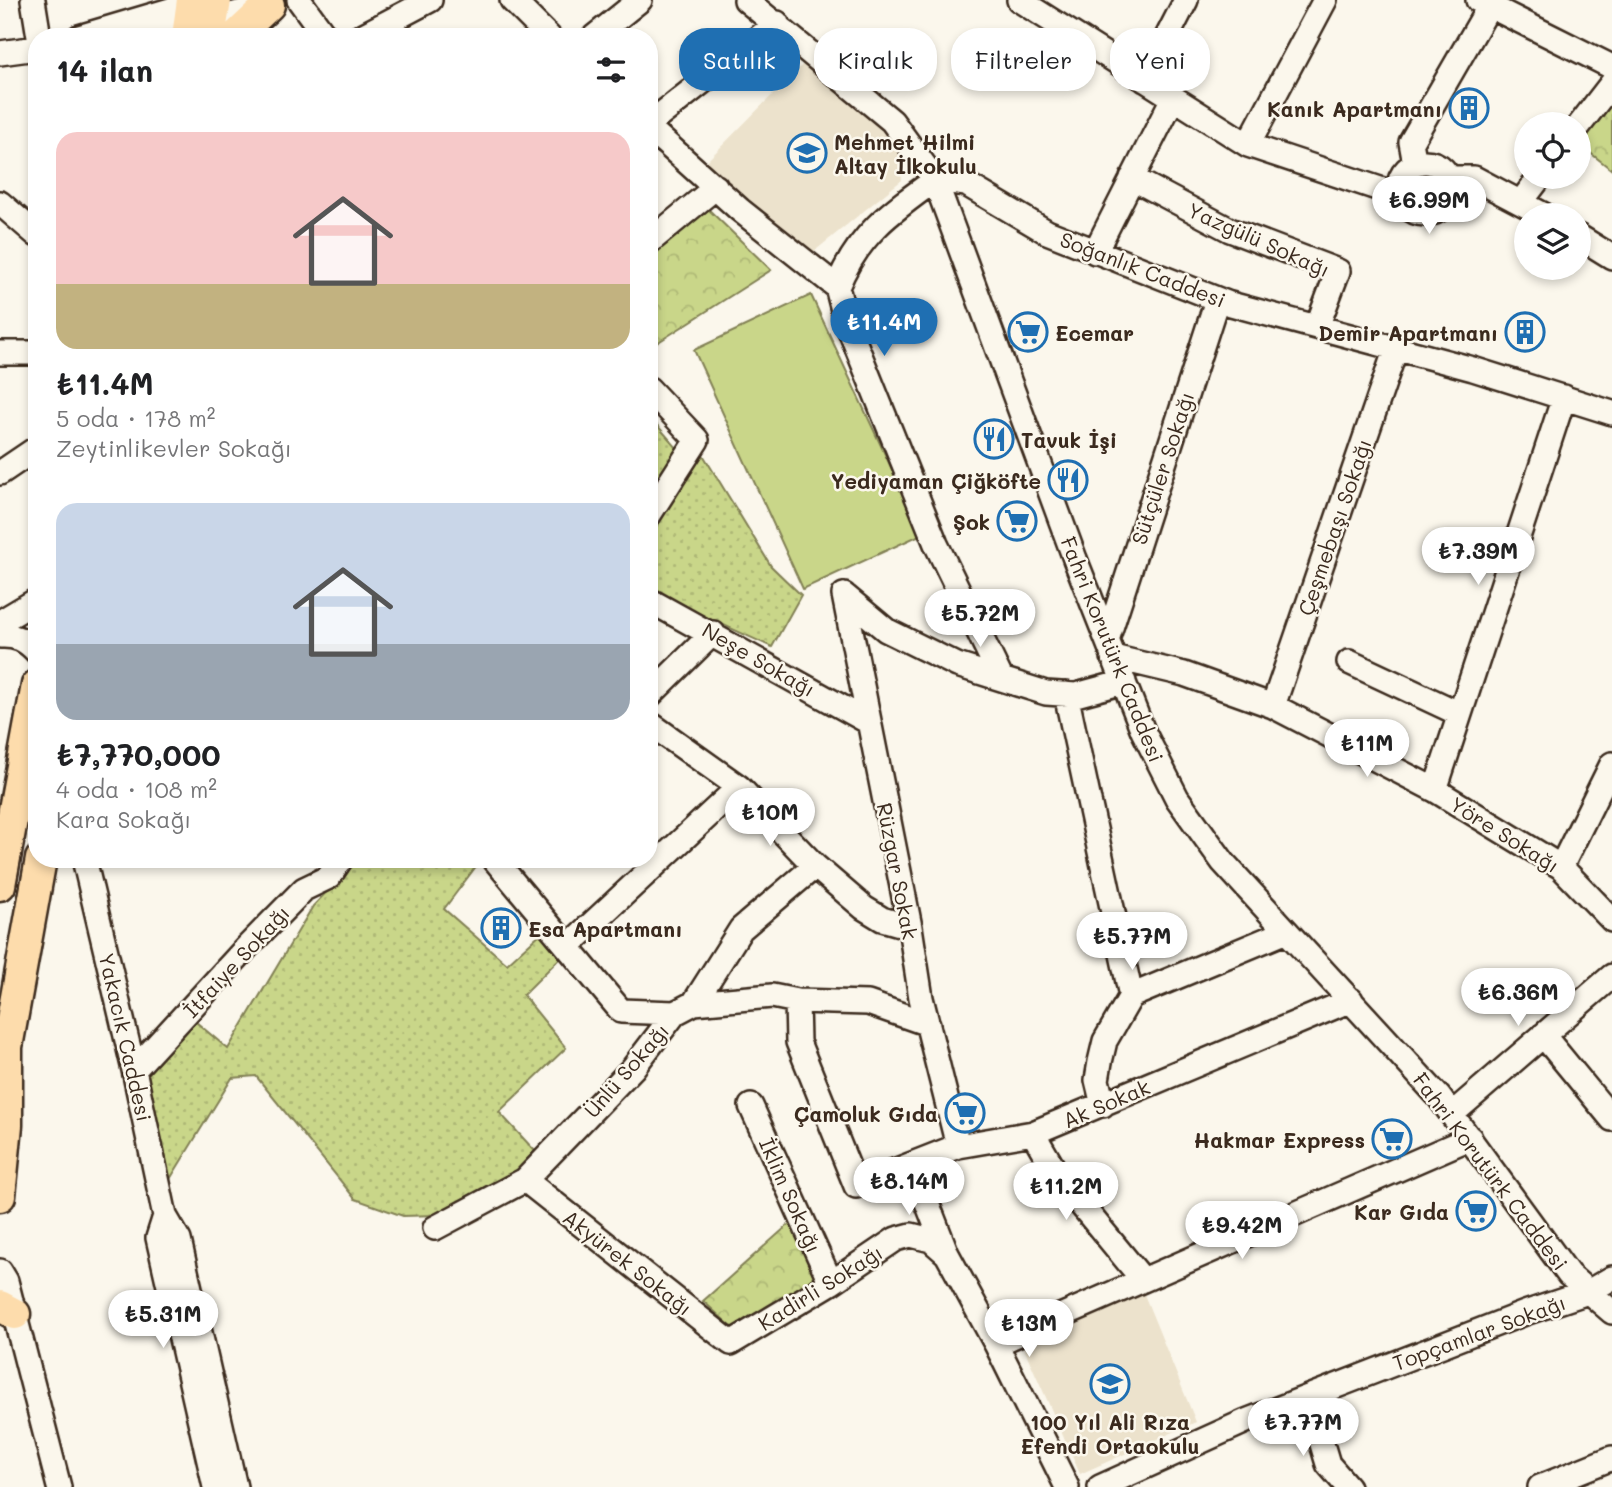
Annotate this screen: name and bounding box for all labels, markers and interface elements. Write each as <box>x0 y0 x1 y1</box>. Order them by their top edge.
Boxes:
chip: Satılık <box>679 28 800 91</box>
chip: Kiralık <box>814 28 937 91</box>
chip: Filtreler <box>951 28 1096 91</box>
chip: Yeni <box>1110 28 1210 91</box>
text: 14 ilan <box>56 50 153 90</box>
icon: filters <box>592 51 630 89</box>
building icon: Kanık Apartmanı <box>1448 87 1490 129</box>
place label: Kanık Apartmanı <box>1267 95 1442 122</box>
map controls <box>1514 112 1591 280</box>
button: locate <box>1514 112 1591 189</box>
place label: Mehmet Hilmi Altay İlkokulu <box>834 128 977 180</box>
school or university icon: Mehmet Hilmi Altay İlkokulu <box>786 132 828 174</box>
pin: ₺6.99M <box>1372 176 1486 236</box>
icon: home <box>280 178 406 304</box>
text: ₺6.99M <box>1388 184 1470 214</box>
street label: Yazgülü Sokağı <box>1184 196 1334 282</box>
button: layers <box>1514 203 1591 280</box>
street label: Soğanlık Caddesi <box>1056 225 1230 313</box>
pin: ₺11.4M <box>827 298 941 358</box>
text: ₺11.4M <box>846 306 922 336</box>
supermarket icon: Ecemar <box>1007 311 1049 353</box>
building icon: Demir Apartmanı <box>1504 311 1546 353</box>
place label: Ecemar <box>1055 319 1134 346</box>
place label: Demir Apartmanı <box>1318 319 1498 346</box>
text: ₺11.4M <box>56 363 154 403</box>
street label: Sütçüler Sokağı <box>1125 388 1199 548</box>
text: 5 oda · 178 m² <box>56 403 215 433</box>
restaurant icon: Tavuk İşi <box>973 418 1015 460</box>
place label: Tavuk İşi <box>1021 426 1117 454</box>
text: Zeytinlikevler Sokağı <box>56 433 292 463</box>
street label: Çeşmebaşı Sokağı <box>1291 435 1377 619</box>
restaurant icon: Yediyaman Çiğköfte <box>1047 459 1089 501</box>
place label: Yediyaman Çiğköfte <box>831 467 1041 495</box>
supermarket icon: Şok <box>996 500 1038 542</box>
place label: Şok <box>953 508 990 535</box>
pin: ₺7.39M <box>1421 528 1535 587</box>
street label: Fahri Korutürk Caddesi <box>1055 532 1171 766</box>
text: ₺7.39M <box>1438 535 1518 565</box>
icon: home <box>280 549 406 675</box>
pin: ₺5.72M <box>923 590 1037 649</box>
text: ₺5.72M <box>940 597 1020 627</box>
street label: Neşe Sokağı <box>698 616 820 702</box>
pin: ₺11M <box>1326 720 1408 779</box>
text: ₺11M <box>1340 727 1394 757</box>
text: ₺7,770,000 <box>56 734 220 774</box>
text: 4 oda · 108 m² <box>56 774 217 804</box>
pin: ₺10M <box>729 788 811 848</box>
street label: Yöre Sokağı <box>1445 790 1565 878</box>
text: ₺10M <box>741 796 799 826</box>
street label: Rüzgar Sokak <box>872 800 924 942</box>
text: Kara Sokağı <box>56 804 191 834</box>
street label: İtfaiye Sokağı <box>177 899 295 1023</box>
building icon: Esa Apartmanı <box>480 907 522 949</box>
pin: ₺5.77M <box>1075 912 1189 972</box>
place label: Esa Apartmanı <box>528 915 682 942</box>
text: ₺5.77M <box>1092 920 1172 950</box>
street label: Yakacık Caddesi <box>93 950 159 1124</box>
pin: ₺6.36M <box>1461 968 1575 1028</box>
text: ₺6.36M <box>1477 976 1559 1006</box>
street label: Ünlü Sokağı <box>578 1017 674 1123</box>
street label: Fahri Korutürk Caddesi <box>1408 1067 1574 1275</box>
street label: Ak Sokak <box>1058 1073 1154 1133</box>
supermarket icon: Çamoluk Gıda <box>944 1092 986 1134</box>
place label: Çamoluk Gıda <box>794 1100 938 1127</box>
supermarket icon: Hakmar Express <box>1371 1118 1413 1160</box>
place label: Hakmar Express <box>1193 1126 1365 1153</box>
street label: İklim Sokağı <box>754 1133 828 1257</box>
pin: ₺8.14M <box>852 1158 966 1217</box>
pin: ₺11.2M <box>1009 1162 1123 1222</box>
text: ₺8.14M <box>869 1165 949 1195</box>
text: ₺11.2M <box>1029 1170 1103 1200</box>
supermarket icon: Kar Gıda <box>1455 1190 1497 1232</box>
place label: Kar Gıda <box>1354 1198 1449 1225</box>
pin: ₺9.42M <box>1185 1202 1299 1261</box>
street label: Akyürek Sokağı <box>558 1203 698 1321</box>
text: ₺9.42M <box>1201 1209 1283 1239</box>
street label: Kadirli Sokağı <box>753 1238 887 1336</box>
street label: Topçamlar Sokağı <box>1389 1288 1569 1376</box>
pin: ₺5.31M <box>106 1290 220 1350</box>
text: ₺5.31M <box>124 1298 202 1328</box>
pin: ₺13M <box>988 1300 1070 1359</box>
text: ₺13M <box>1001 1307 1057 1337</box>
school or university icon: 100 Yıl Ali Rıza Efendi Ortaokulu <box>1089 1363 1131 1405</box>
pin: ₺7.77M <box>1246 1398 1360 1458</box>
text: ₺7.77M <box>1264 1406 1342 1436</box>
place label: 100 Yıl Ali Rıza Efendi Ortaokulu <box>1021 1408 1199 1459</box>

